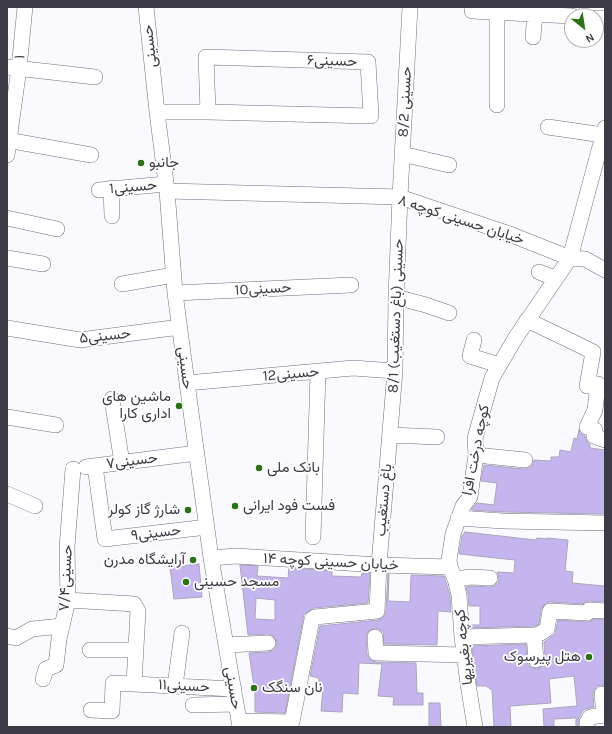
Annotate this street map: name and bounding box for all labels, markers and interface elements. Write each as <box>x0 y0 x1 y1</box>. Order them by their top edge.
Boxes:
north arrow <box>564 8 604 48</box>
street label: حسینی <box>139 24 161 68</box>
text: N <box>583 30 596 46</box>
street label: حسینی۶ <box>307 51 357 71</box>
street label: ۱ <box>11 54 29 60</box>
street label: 8/2 حسینی <box>394 66 416 138</box>
place label: جانبو <box>149 154 179 172</box>
marker: جانبو <box>136 158 146 168</box>
street label: حسینی1 <box>108 176 158 198</box>
street label: خیابان حسینی کوچه ۸ <box>396 191 526 249</box>
street label: 8/1 حسینی (باغ دستغیب) <box>384 239 408 393</box>
street label: حسینی10 <box>234 279 292 299</box>
street label: حسینی۵ <box>78 324 132 348</box>
street label: حسینی <box>173 346 197 390</box>
street label: حسینی12 <box>262 363 320 385</box>
place label: ماشین های اداری کارا <box>102 388 171 423</box>
marker: ماشین های اداری کارا <box>174 401 184 411</box>
street label: کوچه درخت افرا <box>458 403 494 497</box>
street label: حسینی۷ <box>105 449 159 473</box>
place label: بانک ملی <box>267 459 320 477</box>
marker: بانک ملی <box>254 463 264 473</box>
street label: باغ دستغیب <box>372 463 396 537</box>
place label: فست فود ایرانی <box>243 497 335 515</box>
place label: شارژ گاز کولر <box>108 501 180 519</box>
marker: فست فود ایرانی <box>230 501 240 511</box>
marker: شارژ گاز کولر <box>183 505 193 515</box>
street label: حسینی۹ <box>130 521 182 545</box>
street label: حسینی۷/۴ <box>55 544 77 612</box>
street label: خیابان حسینی کوچه ۱۴ <box>263 549 399 575</box>
place label: آرایشگاه مدرن <box>104 551 185 569</box>
marker: آرایشگاه مدرن <box>188 555 198 565</box>
place label: مسجد حسینی <box>194 573 279 591</box>
marker: مسجد حسینی <box>181 577 191 587</box>
street label: کوچه بغیریها <box>451 608 477 686</box>
place label: هتل پیرسوک <box>504 648 581 666</box>
marker: هتل پیرسوک <box>584 652 594 662</box>
street label: حسینی <box>220 665 246 711</box>
street label: حسینی۱۱ <box>158 676 210 696</box>
place label: نان سنگک <box>262 679 323 697</box>
marker: نان سنگک <box>249 683 259 693</box>

